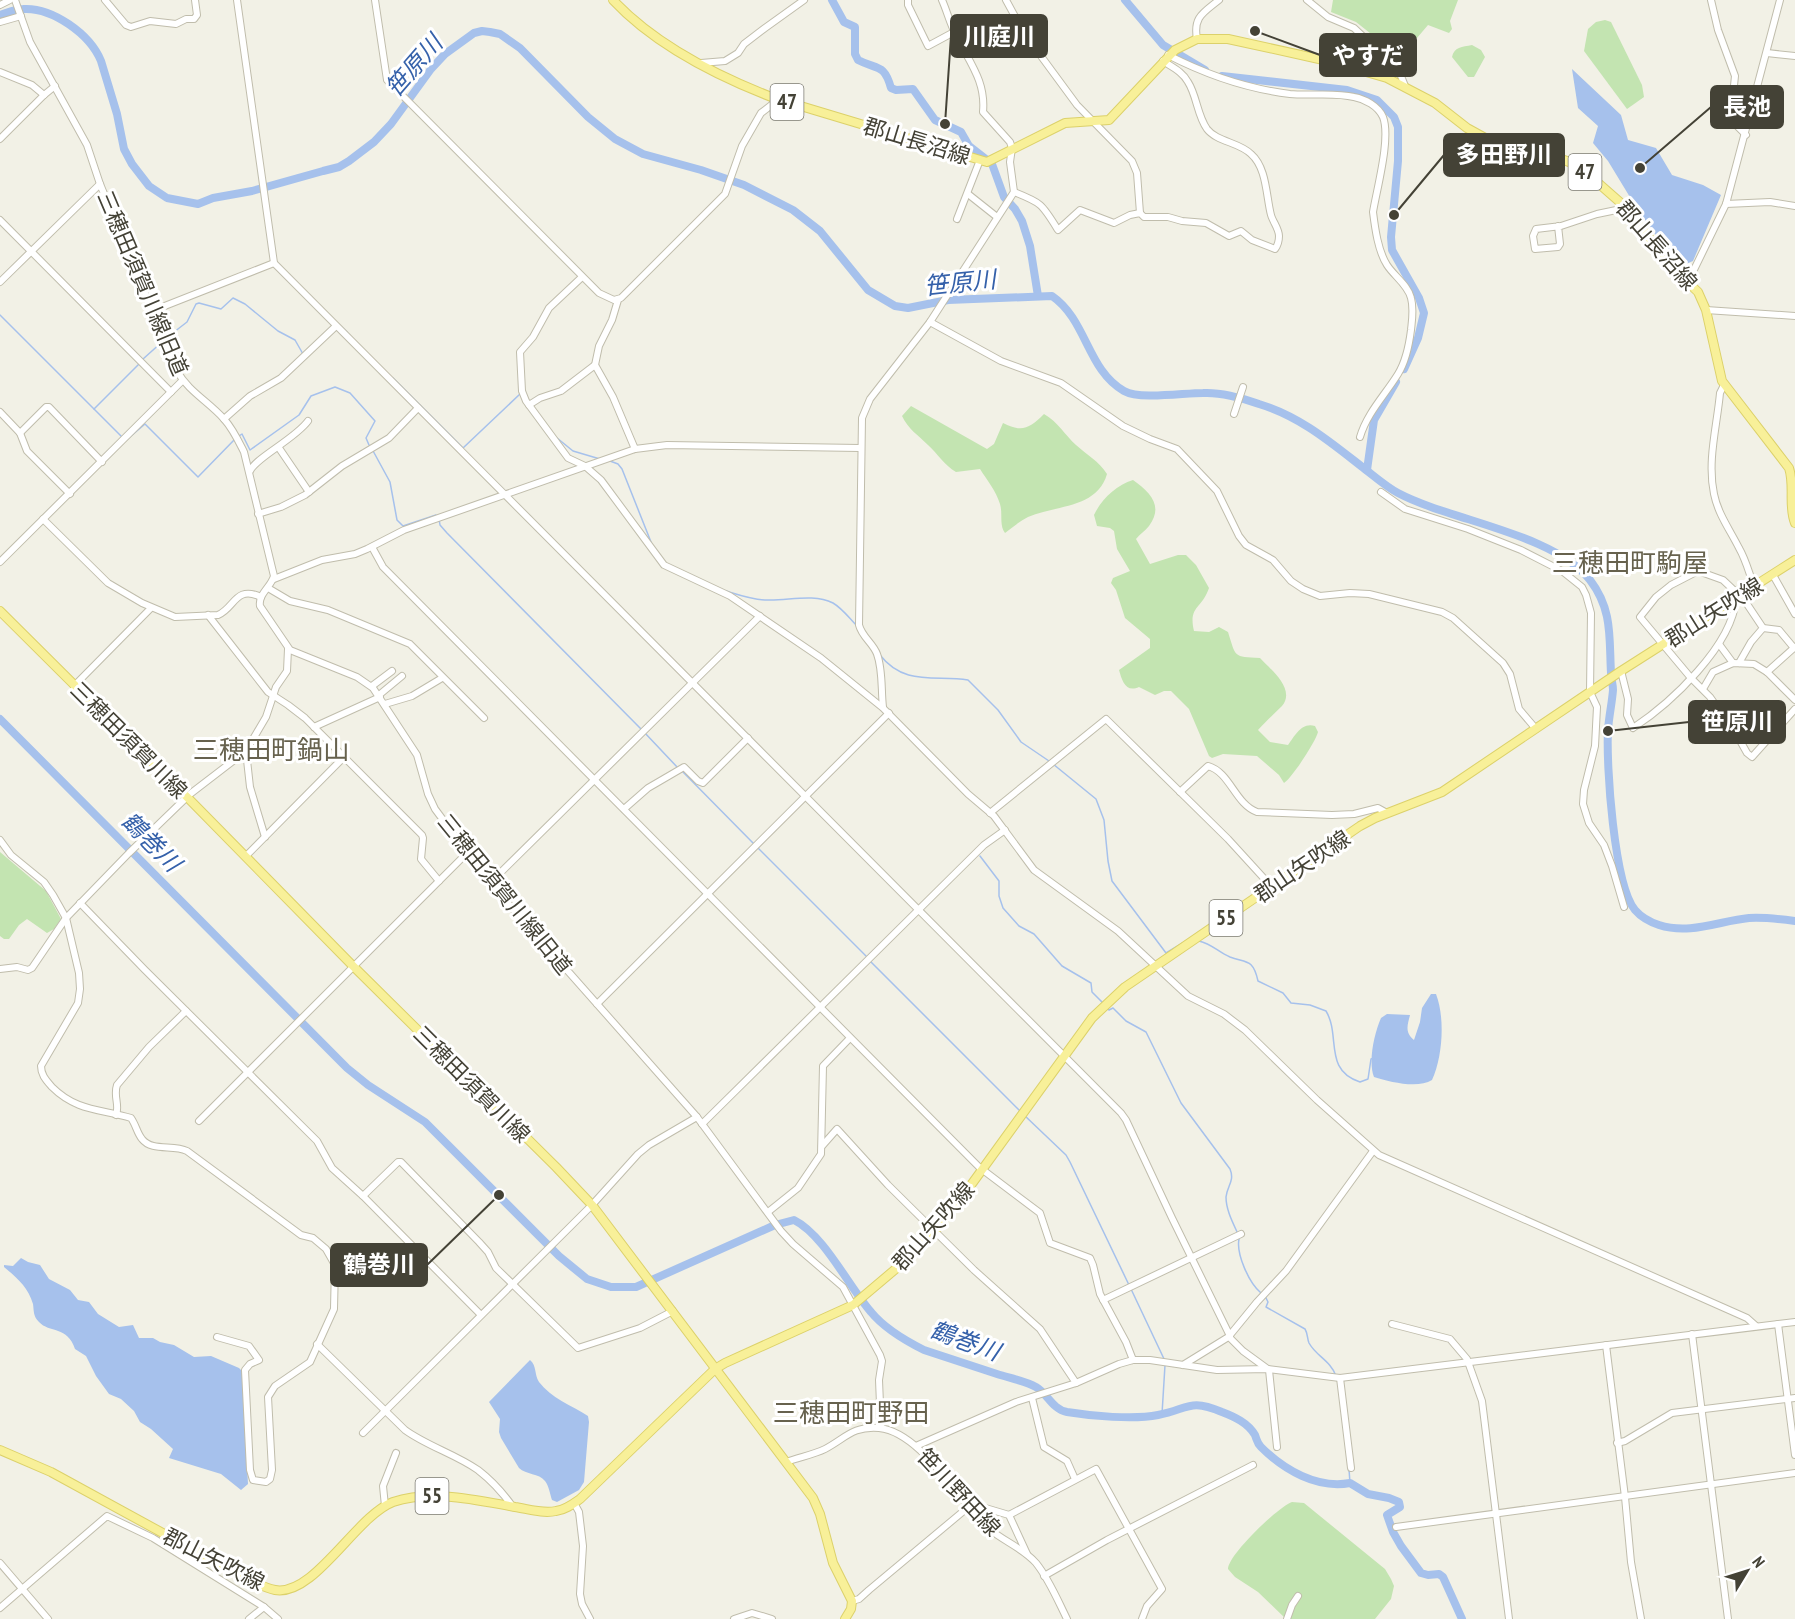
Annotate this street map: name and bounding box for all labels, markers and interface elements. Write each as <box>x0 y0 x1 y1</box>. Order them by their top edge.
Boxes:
callout: 川庭川 <box>951 15 1047 57</box>
text: 川庭川 <box>963 21 1035 52</box>
water label: 笹原川 <box>378 26 451 103</box>
callout: やすだ <box>1320 34 1416 76</box>
text: やすだ <box>1332 40 1404 71</box>
road number: 47 <box>770 84 804 120</box>
callout: 長池 <box>1711 86 1783 128</box>
text: 長池 <box>1723 91 1771 122</box>
street label: 郡山長沼線 <box>860 112 974 170</box>
callout: 多田野川 <box>1444 134 1564 176</box>
text: 多田野川 <box>1456 139 1552 170</box>
road number: 47 <box>1568 154 1602 190</box>
street label: 三穂田須賀川線旧道 <box>91 186 195 380</box>
street label: 郡山長沼線 <box>1610 194 1704 296</box>
water label: 笹原川 <box>923 263 1000 302</box>
district label: 三穂田町駒屋 <box>1552 546 1708 579</box>
street label: 郡山矢吹線 <box>1660 571 1768 653</box>
street label: 三穂田須賀川線 <box>65 676 193 804</box>
callout: 笹原川 <box>1689 701 1785 743</box>
text: 笹原川 <box>1701 706 1773 737</box>
district label: 三穂田町鍋山 <box>193 733 349 766</box>
water label: 鶴巻川 <box>115 805 190 880</box>
street label: 三穂田須賀川線旧道 <box>432 808 578 980</box>
street label: 郡山矢吹線 <box>1249 824 1355 908</box>
road number: 55 <box>1210 900 1242 936</box>
street label: 三穂田須賀川線 <box>408 1020 536 1148</box>
street label: 郡山矢吹線 <box>886 1176 980 1276</box>
callout: 鶴巻川 <box>331 1244 427 1286</box>
text: 鶴巻川 <box>343 1249 415 1280</box>
water label: 鶴巻川 <box>926 1314 1007 1368</box>
district label: 三穂田町野田 <box>773 1396 929 1429</box>
street label: 笹川野田線 <box>911 1442 1007 1542</box>
road number: 55 <box>416 1478 448 1514</box>
street label: 郡山矢吹線 <box>159 1522 269 1596</box>
north arrow <box>1717 1541 1777 1601</box>
text: N <box>1748 1552 1769 1571</box>

